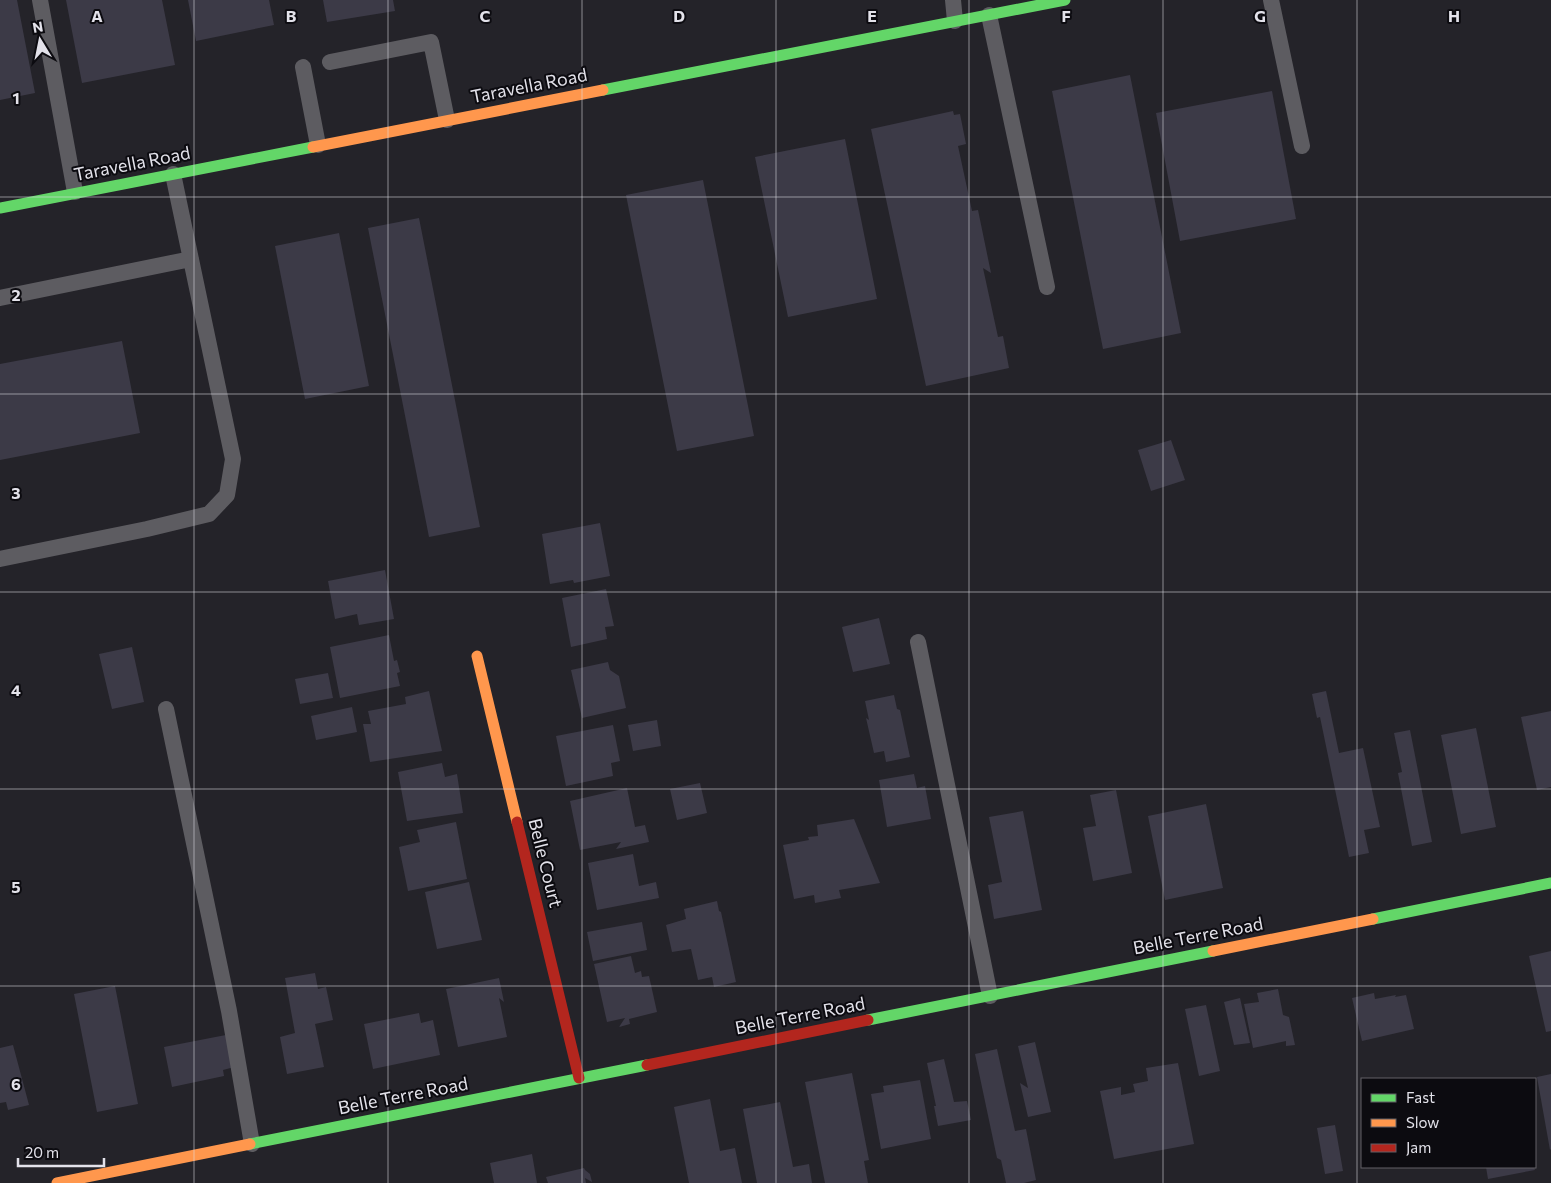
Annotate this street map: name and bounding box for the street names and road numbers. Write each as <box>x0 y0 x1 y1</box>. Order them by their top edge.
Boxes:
street label: Taravella Road <box>469 63 589 107</box>
street label: Taravella Road <box>72 141 192 185</box>
street label: Belle Court <box>524 816 568 910</box>
street label: Belle Terre Road <box>1131 912 1265 958</box>
street label: Belle Terre Road <box>733 992 867 1038</box>
street label: Belle Terre Road <box>336 1072 470 1118</box>

